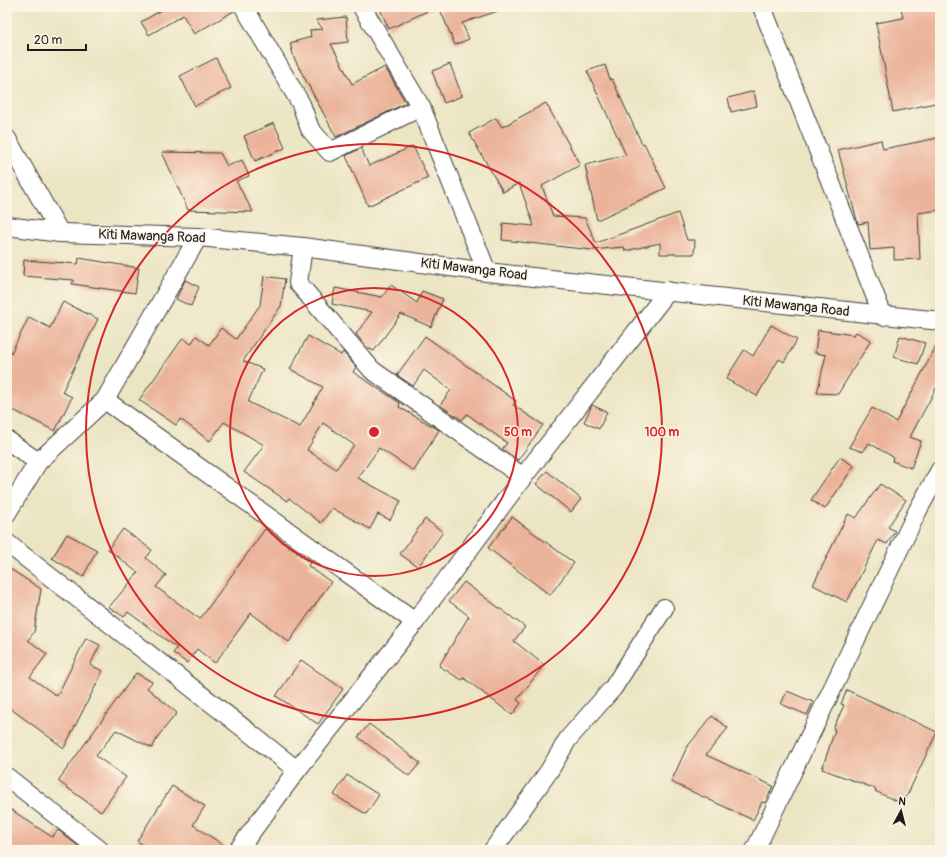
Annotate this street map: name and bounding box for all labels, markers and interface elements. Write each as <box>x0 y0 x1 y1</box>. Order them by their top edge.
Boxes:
scale bar <box>28 26 86 52</box>
text: 20 m <box>34 33 63 48</box>
street label: Kiti Mawanga Road <box>98 226 206 246</box>
street label: Kiti Mawanga Road <box>419 254 529 284</box>
street label: Kiti Mawanga Road <box>742 292 851 320</box>
centre of rings <box>367 425 381 439</box>
text: 50 m <box>504 425 532 440</box>
text: 100 m <box>645 425 680 440</box>
north arrow <box>881 791 921 831</box>
text: N <box>898 795 907 809</box>

